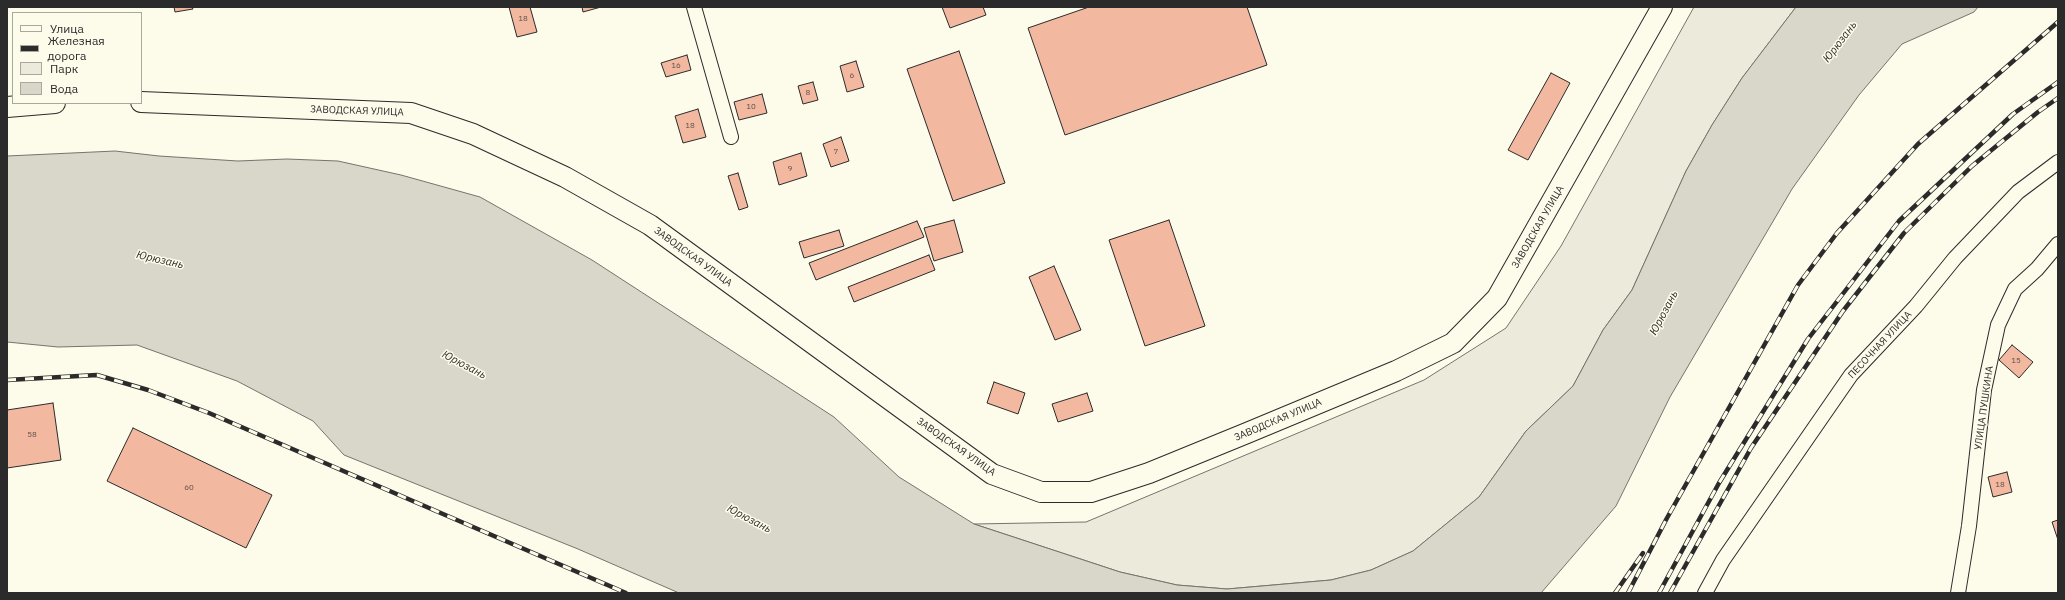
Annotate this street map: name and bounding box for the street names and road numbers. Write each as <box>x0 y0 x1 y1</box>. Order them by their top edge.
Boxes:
street label: ЗАВОДСКАЯ УЛИЦА <box>310 103 404 119</box>
street label: ЗАВОДСКАЯ УЛИЦА <box>1509 183 1567 271</box>
street label: ЗАВОДСКАЯ УЛИЦА <box>652 225 734 289</box>
street label: ПЕСОЧНАЯ УЛИЦА <box>1846 309 1914 381</box>
street label: УЛИЦА ПУШКИНА <box>1972 365 1996 451</box>
street label: ЗАВОДСКАЯ УЛИЦА <box>1233 396 1323 444</box>
street label: ЗАВОДСКАЯ УЛИЦА <box>914 415 998 479</box>

